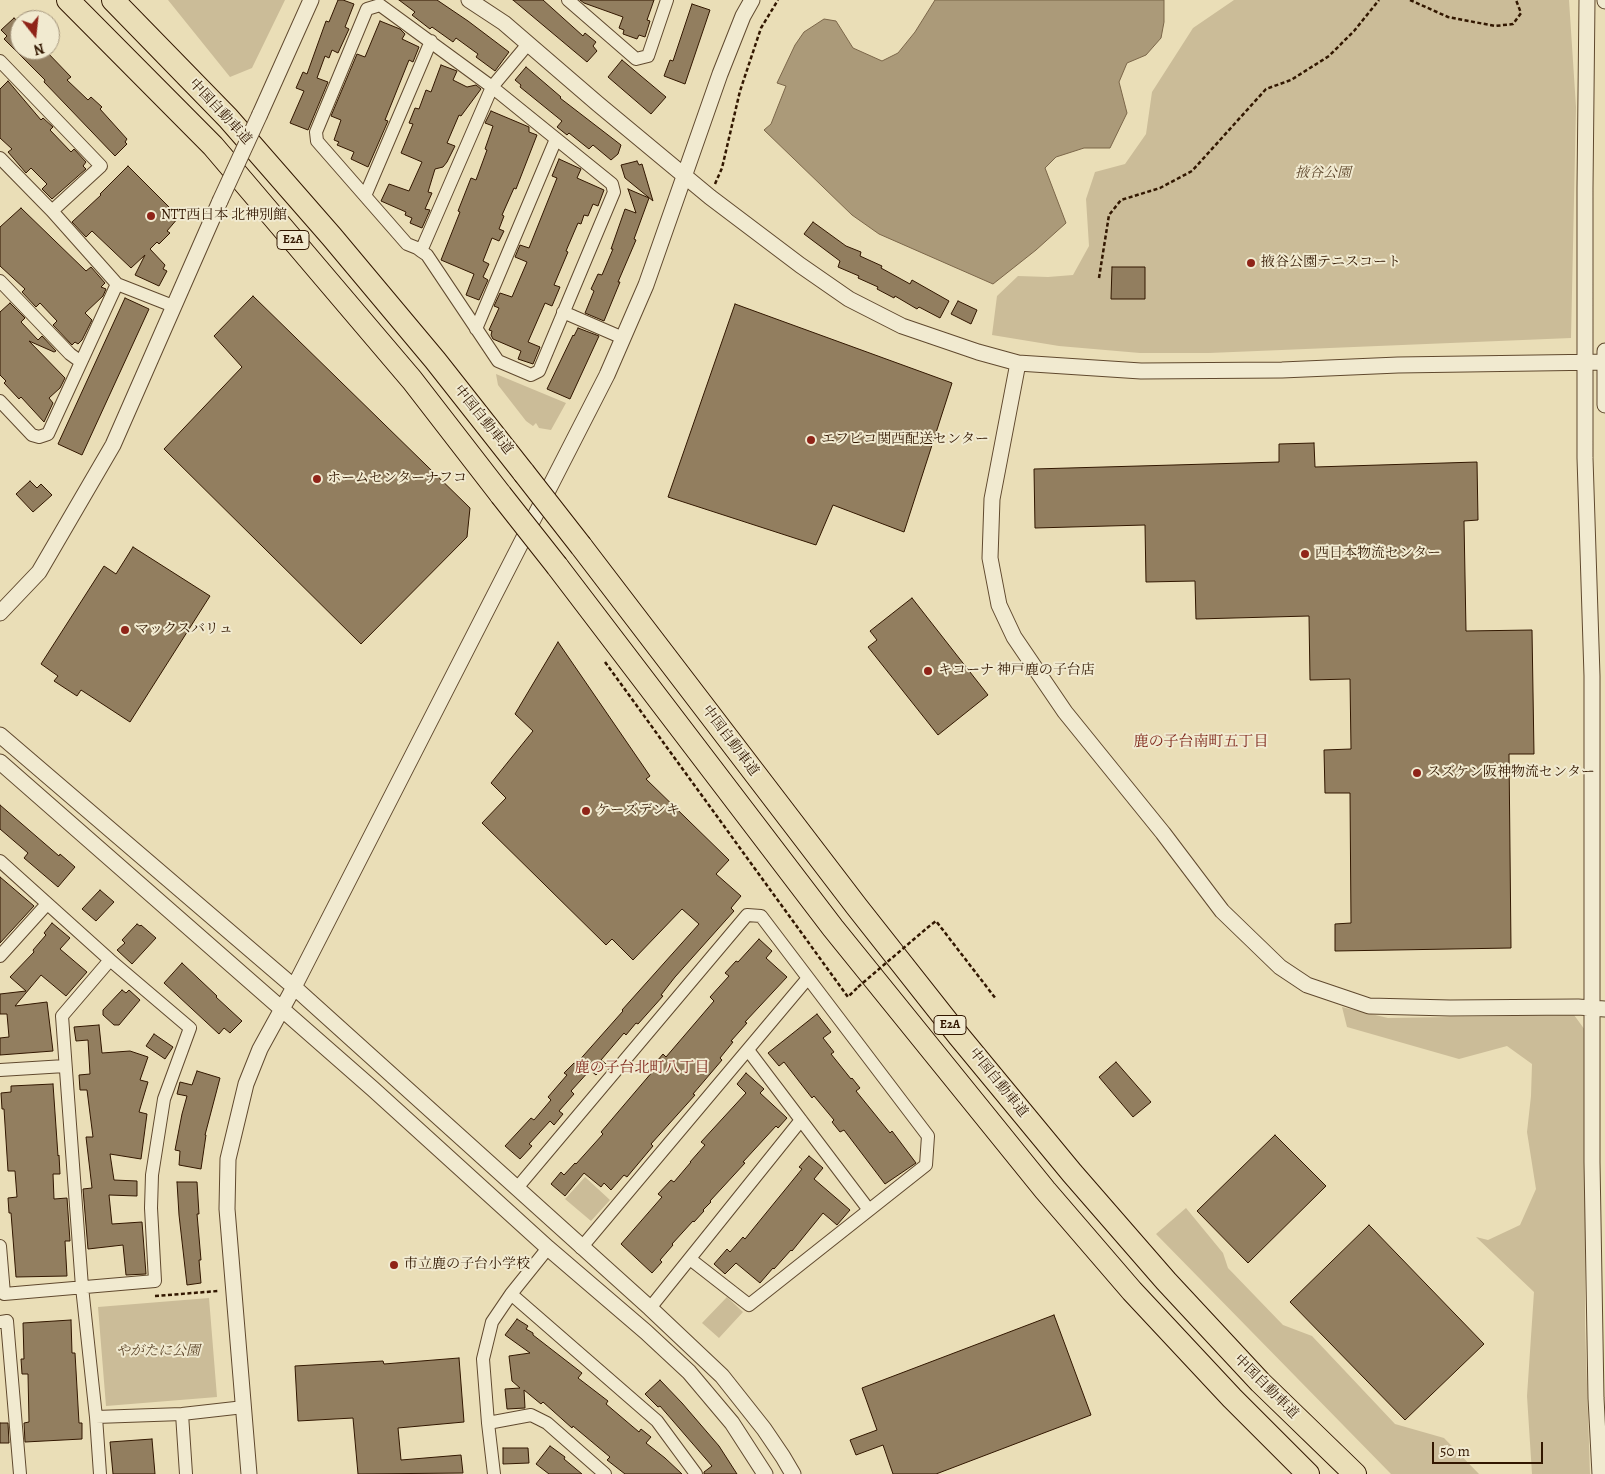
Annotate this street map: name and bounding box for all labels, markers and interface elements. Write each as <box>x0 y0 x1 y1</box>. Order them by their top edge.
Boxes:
north arrow <box>10 10 60 60</box>
text: N <box>31 38 47 59</box>
street label: 中国自動車道 <box>185 76 255 148</box>
park label: 掖谷公園 <box>1295 166 1351 182</box>
place label: NTT西日本 北神別館 <box>161 208 287 224</box>
marker: NTT西日本 北神別館 <box>145 210 157 222</box>
road number: E2A <box>277 230 309 250</box>
place label: 掖谷公園テニスコート <box>1261 255 1401 271</box>
marker: 掖谷公園テニスコート <box>1245 257 1257 269</box>
street label: 中国自動車道 <box>450 382 516 458</box>
place label: エフピコ関西配送センター <box>821 432 989 448</box>
marker: エフピコ関西配送センター <box>805 434 817 446</box>
place label: ホームセンターナフコ <box>327 471 467 487</box>
marker: ホームセンターナフコ <box>311 473 323 485</box>
place label: 西日本物流センター <box>1315 546 1441 562</box>
marker: 西日本物流センター <box>1299 548 1311 560</box>
place label: マックスバリュ <box>135 622 233 638</box>
marker: マックスバリュ <box>119 624 131 636</box>
place label: キコーナ 神戸鹿の子台店 <box>938 663 1095 679</box>
marker: キコーナ 神戸鹿の子台店 <box>922 665 934 677</box>
street label: 中国自動車道 <box>698 702 762 780</box>
district label: 鹿の子台南町五丁目 <box>1134 733 1268 751</box>
place label: スズケン阪神物流センター <box>1427 765 1595 781</box>
marker: スズケン阪神物流センター <box>1411 767 1423 779</box>
place label: ケーズデンキ <box>596 803 680 819</box>
marker: ケーズデンキ <box>580 805 592 817</box>
road number: E2A <box>934 1016 966 1034</box>
street label: 中国自動車道 <box>965 1045 1031 1121</box>
district label: 鹿の子台北町八丁目 <box>575 1059 709 1077</box>
place label: 市立鹿の子台小学校 <box>404 1257 530 1273</box>
marker: 市立鹿の子台小学校 <box>388 1259 400 1271</box>
park label: やがたに公園 <box>116 1344 200 1360</box>
street label: 中国自動車道 <box>1230 1351 1302 1423</box>
scale bar <box>1435 1432 1546 1464</box>
text: 50 m <box>1440 1441 1470 1461</box>

